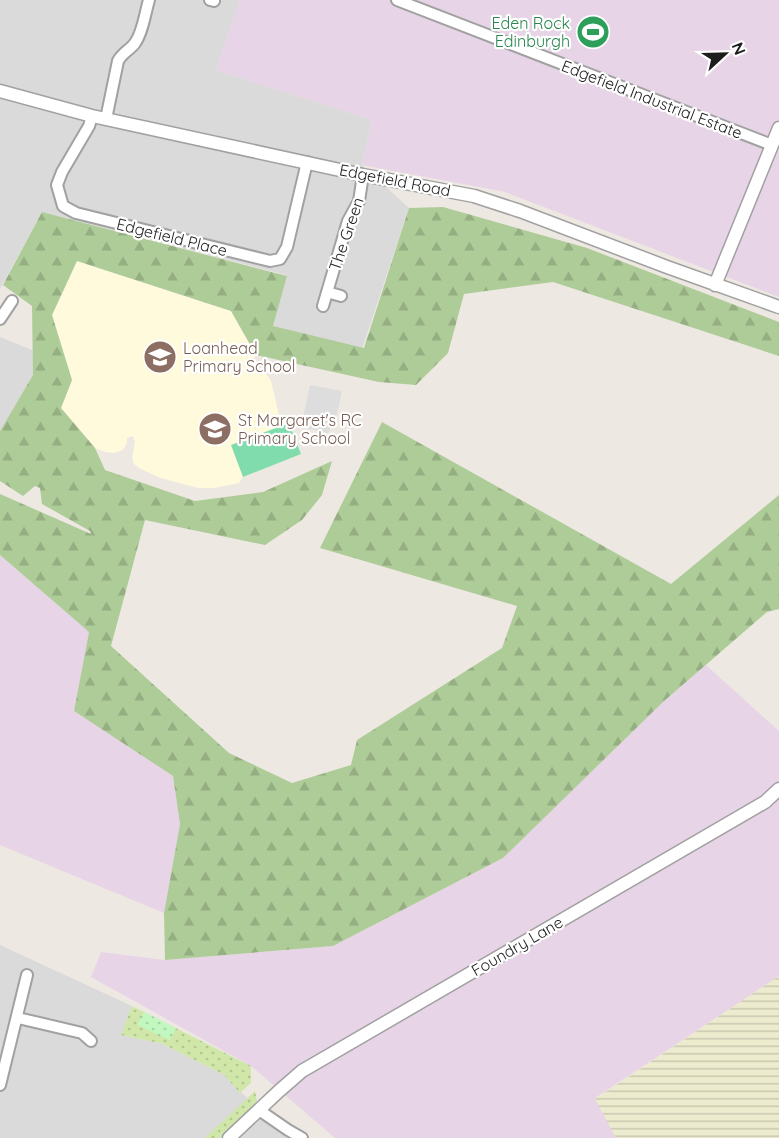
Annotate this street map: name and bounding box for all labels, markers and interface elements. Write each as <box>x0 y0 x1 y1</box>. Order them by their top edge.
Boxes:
place label: Eden Rock Edinburgh <box>491 13 570 51</box>
sports icon: Eden Rock Edinburgh <box>575 14 611 50</box>
north arrow <box>695 24 755 84</box>
text: N <box>727 39 750 58</box>
street label: Edgefield Industrial Estate <box>559 55 745 143</box>
street label: Edgefield Road <box>338 159 452 201</box>
street label: The Green <box>324 195 368 273</box>
street label: Edgefield Place <box>115 214 229 260</box>
place label: Loanhead Primary School <box>183 338 295 376</box>
school or university icon: Loanhead Primary School <box>142 339 178 375</box>
place label: St Margaret's RC Primary School <box>238 410 361 448</box>
school or university icon: St Margaret's RC Primary School <box>197 411 233 447</box>
street label: Foundry Lane <box>468 912 566 980</box>

